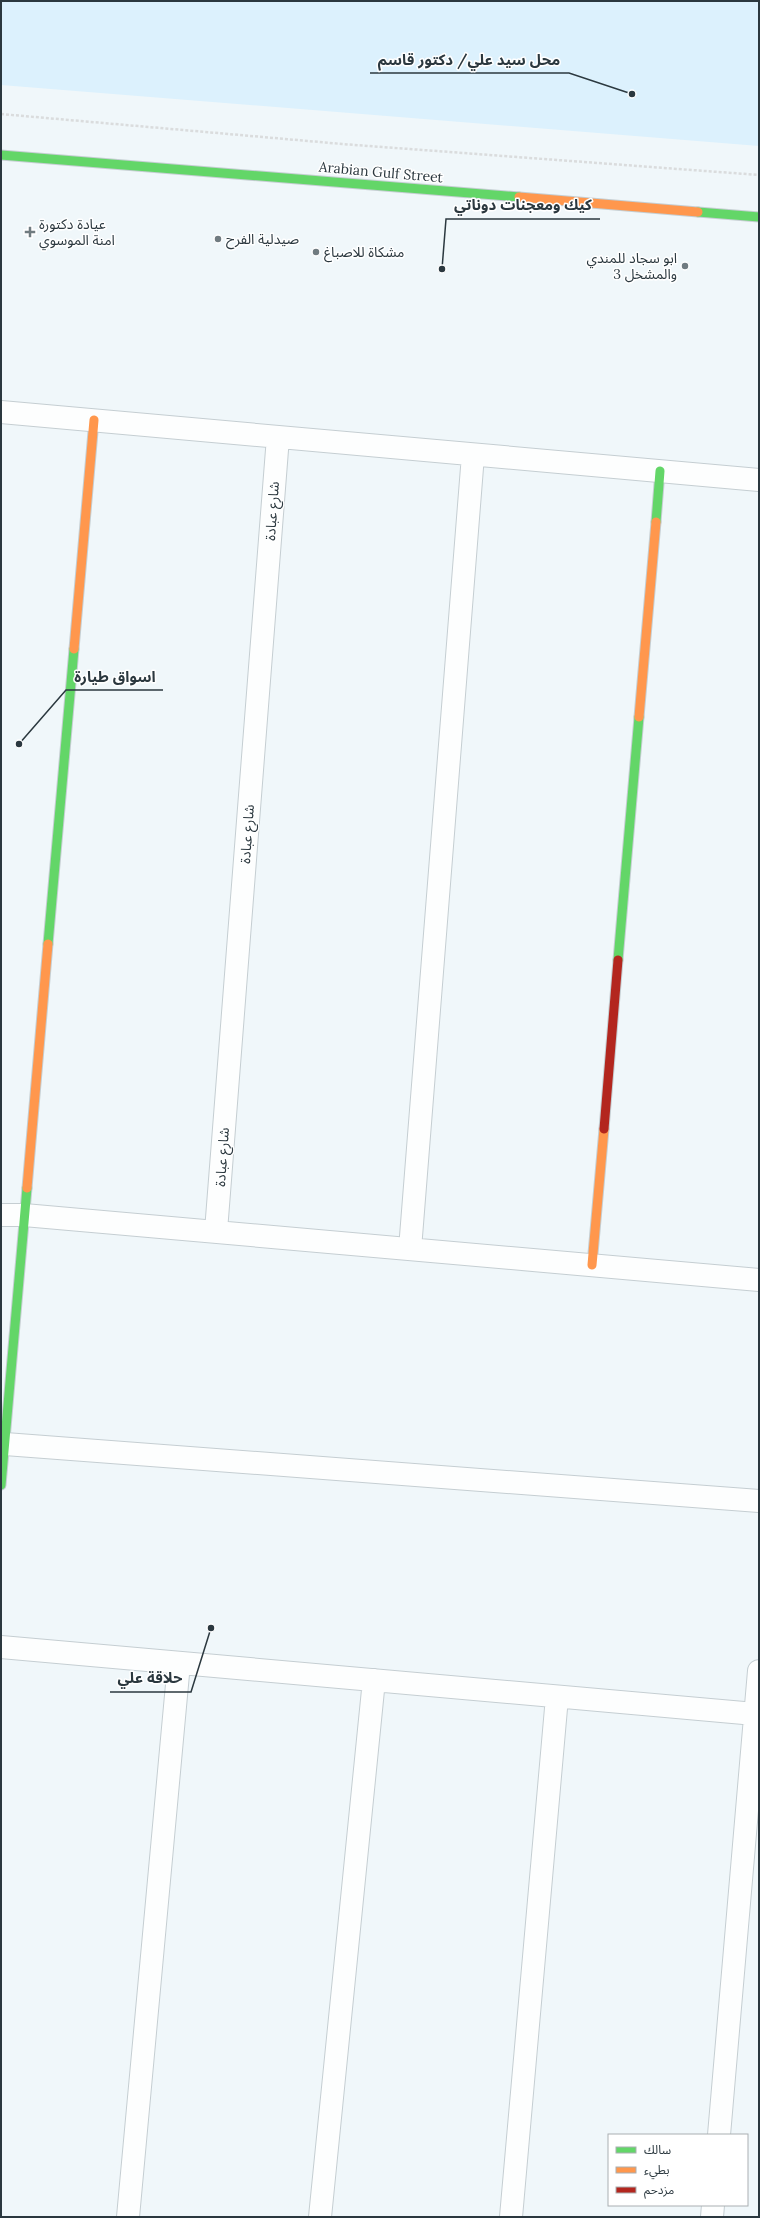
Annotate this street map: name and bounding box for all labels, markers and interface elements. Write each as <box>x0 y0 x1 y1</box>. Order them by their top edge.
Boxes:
callout: محل سيد علي/ دكتور قاسم <box>370 46 569 73</box>
text: محل سيد علي/ دكتور قاسم <box>378 50 560 71</box>
street label: Arabian Gulf Street <box>317 158 444 186</box>
callout: كيك ومعجنات دوناتي <box>446 192 600 219</box>
text: كيك ومعجنات دوناتي <box>454 195 592 216</box>
place label: عيادة دكتورة امنة الموسوي <box>39 215 115 251</box>
marker: عيادة دكتورة امنة الموسوي <box>24 226 36 238</box>
place label: صيدلية الفرح <box>226 230 299 250</box>
marker: صيدلية الفرح <box>213 234 223 244</box>
place label: مشكاة للاصباغ <box>324 243 404 263</box>
marker: مشكاة للاصباغ <box>311 247 321 257</box>
place label: ابو سجاد للمندي والمشخل 3 <box>586 249 677 283</box>
marker: ابو سجاد للمندي والمشخل 3 <box>680 261 690 271</box>
street label: شارع عبادة <box>261 481 285 541</box>
callout: اسواق طيارة <box>66 663 163 690</box>
text: اسواق طيارة <box>74 667 156 686</box>
street label: شارع عبادة <box>236 804 260 864</box>
street label: شارع عبادة <box>211 1127 235 1187</box>
callout: حلاقة علي <box>110 1665 191 1692</box>
text: حلاقة علي <box>117 1668 183 1689</box>
legend <box>608 2134 748 2206</box>
text: سالك <box>644 2142 671 2157</box>
text: بطيء <box>644 2162 670 2180</box>
text: مزدحم <box>644 2182 674 2199</box>

